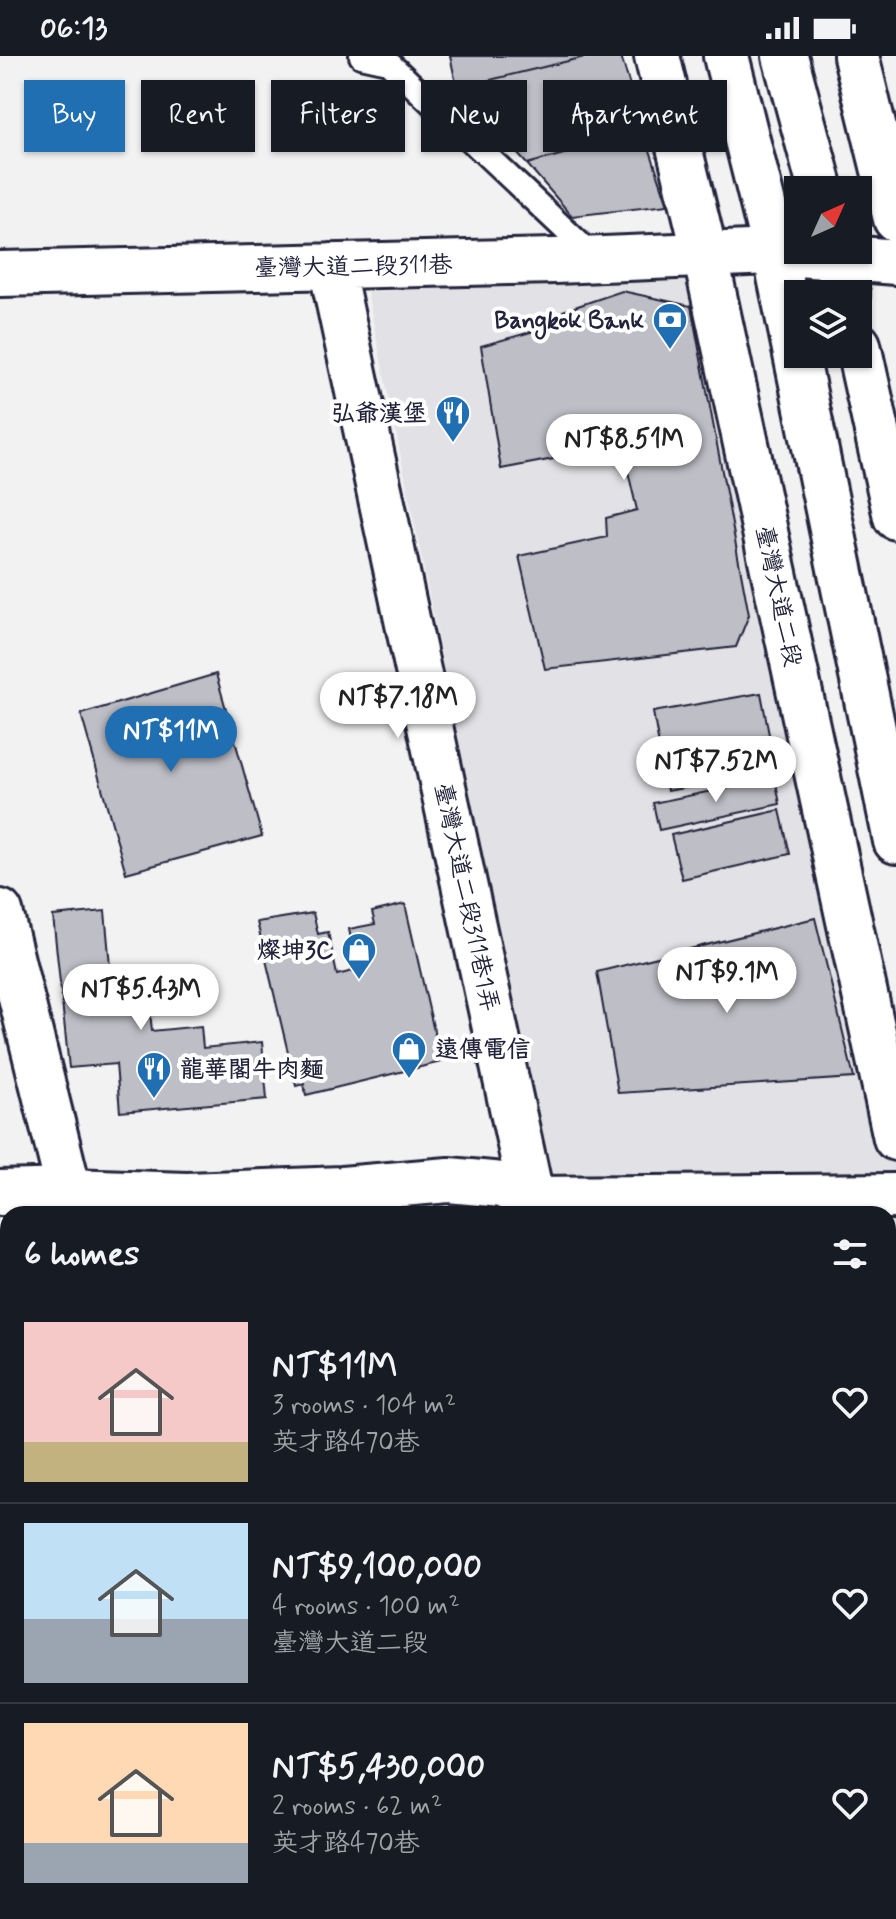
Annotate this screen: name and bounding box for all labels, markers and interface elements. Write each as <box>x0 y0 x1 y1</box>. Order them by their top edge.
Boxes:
text: 06:13 <box>40 9 107 48</box>
chip: Buy <box>24 80 125 152</box>
chip: Rent <box>141 80 255 152</box>
chip: Filters <box>271 80 405 152</box>
chip: New <box>421 80 527 152</box>
chip: Apartment <box>543 80 727 152</box>
north arrow <box>784 176 872 264</box>
map controls <box>784 176 872 368</box>
street label: 臺灣大道二段311巷 <box>254 250 453 285</box>
button: layers <box>784 280 872 368</box>
bank icon: Bangkok Bank <box>651 301 689 351</box>
place label: Bangkok Bank <box>494 306 644 340</box>
restaurant icon: 弘爺漢堡 <box>434 394 472 444</box>
place label: 弘爺漢堡 <box>331 399 427 430</box>
pin: NT$8.51M <box>541 414 707 482</box>
text: NT$8.51M <box>564 423 684 457</box>
street label: 臺灣大道二段 <box>747 523 808 670</box>
pin: NT$7.18M <box>315 672 481 740</box>
text: NT$7.18M <box>338 681 458 715</box>
pin: NT$11M <box>106 706 236 774</box>
text: NT$11M <box>123 715 219 749</box>
pin: NT$7.52M <box>633 736 799 804</box>
text: NT$7.52M <box>654 745 778 779</box>
street label: 臺灣大道二段311巷1弄 <box>426 780 505 1015</box>
shop icon: 燦坤3C <box>340 931 378 981</box>
place label: 燦坤3C <box>257 936 334 967</box>
pin: NT$9.1M <box>653 947 801 1015</box>
text: NT$9.1M <box>676 956 778 990</box>
pin: NT$5.43M <box>58 964 224 1032</box>
text: NT$5.43M <box>81 973 201 1007</box>
shop icon: 遠傳電信 <box>390 1030 428 1080</box>
place label: 遠傳電信 <box>435 1035 531 1066</box>
restaurant icon: 龍華閣牛肉麵 <box>135 1050 173 1100</box>
place label: 龍華閣牛肉麵 <box>180 1055 324 1086</box>
text: 6 homes <box>24 1232 139 1277</box>
icon: filters <box>828 1232 872 1276</box>
text: NT$11M <box>272 1344 397 1389</box>
icon: home <box>88 1354 184 1450</box>
icon: heart <box>828 1380 872 1424</box>
text: 3 rooms · 104 m² <box>272 1389 456 1423</box>
text: 英才路470巷 <box>272 1426 420 1460</box>
text: NT$9,100,000 <box>272 1545 482 1590</box>
icon: home <box>88 1555 184 1651</box>
icon: heart <box>828 1581 872 1625</box>
text: 4 rooms · 100 m² <box>272 1590 460 1624</box>
text: 臺灣大道二段 <box>272 1627 428 1661</box>
text: NT$5,430,000 <box>272 1745 485 1790</box>
icon: home <box>88 1755 184 1851</box>
icon: heart <box>828 1781 872 1825</box>
text: 2 rooms · 62 m² <box>272 1790 442 1824</box>
text: 英才路470巷 <box>272 1827 420 1861</box>

